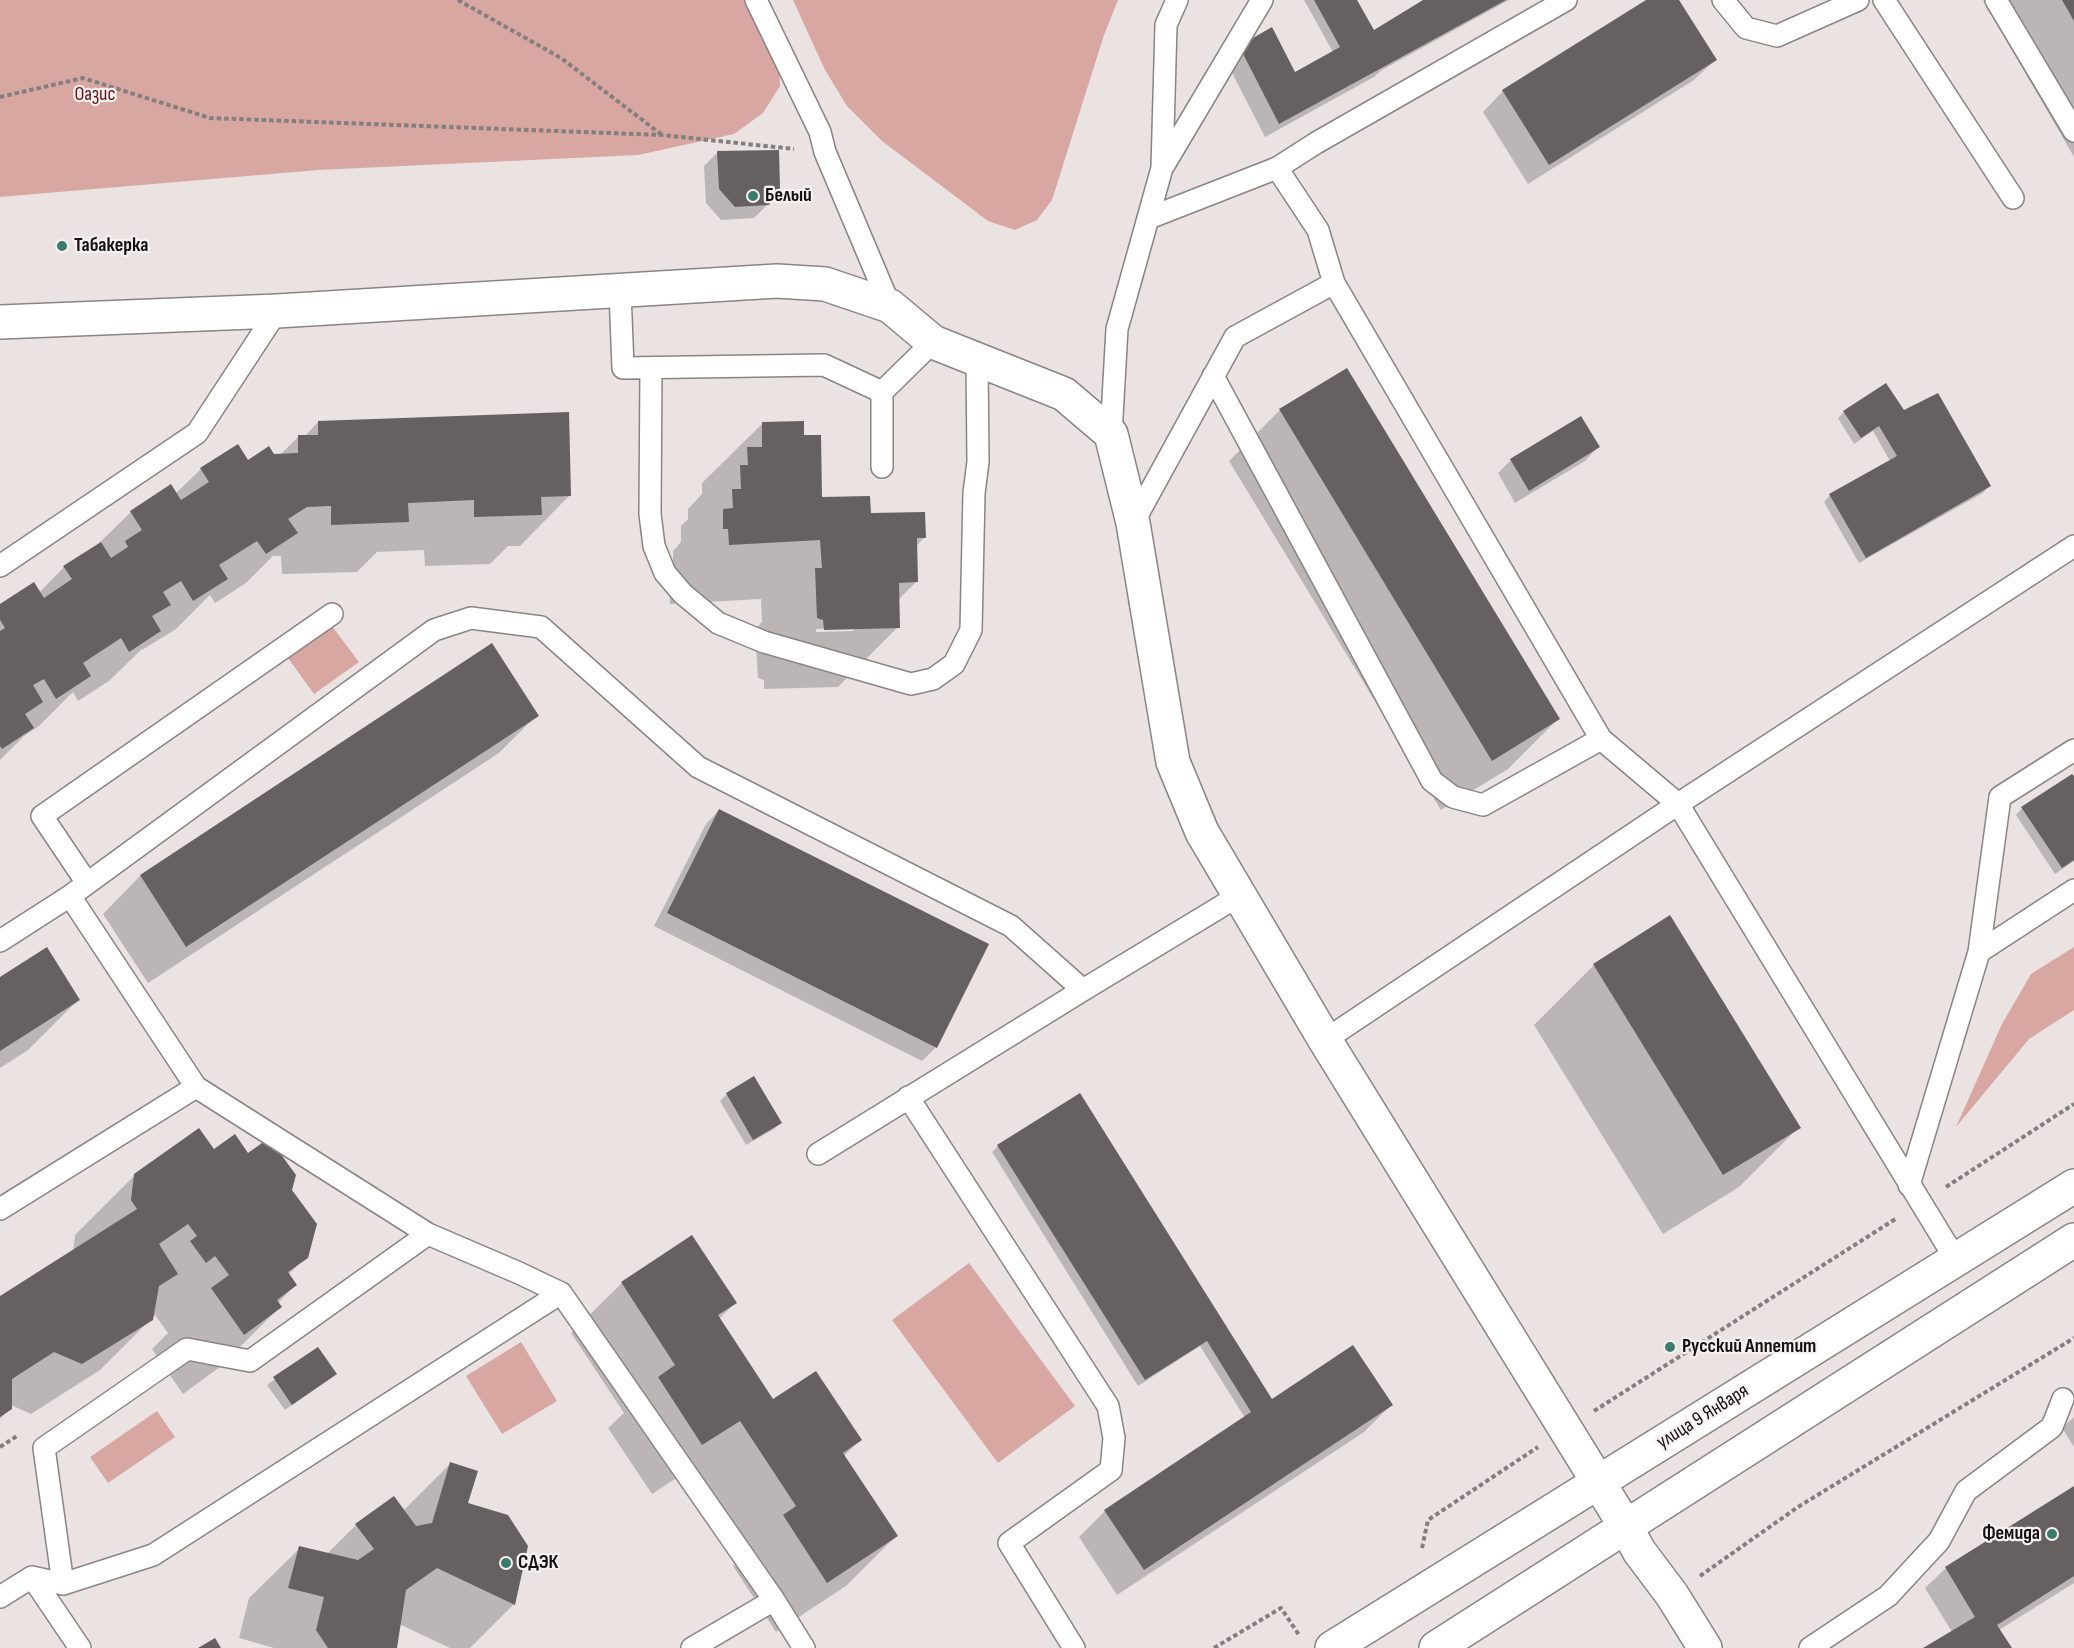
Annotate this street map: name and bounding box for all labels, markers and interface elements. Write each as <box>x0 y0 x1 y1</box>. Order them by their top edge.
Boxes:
park label: Оазис <box>75 83 115 107</box>
place label: Белый <box>765 184 812 208</box>
marker: Белый <box>746 189 760 203</box>
place label: Табакерка <box>74 234 148 258</box>
marker: Табакерка <box>55 239 69 253</box>
place label: Русский Аппетит <box>1682 1335 1816 1359</box>
marker: Русский Аппетит <box>1663 1340 1677 1354</box>
street label: улица 9 Января <box>1653 1379 1753 1455</box>
place label: Фемида <box>1982 1522 2040 1546</box>
marker: Фемида <box>2045 1527 2059 1541</box>
place label: СДЭК <box>518 1551 558 1575</box>
marker: СДЭК <box>499 1556 513 1570</box>

